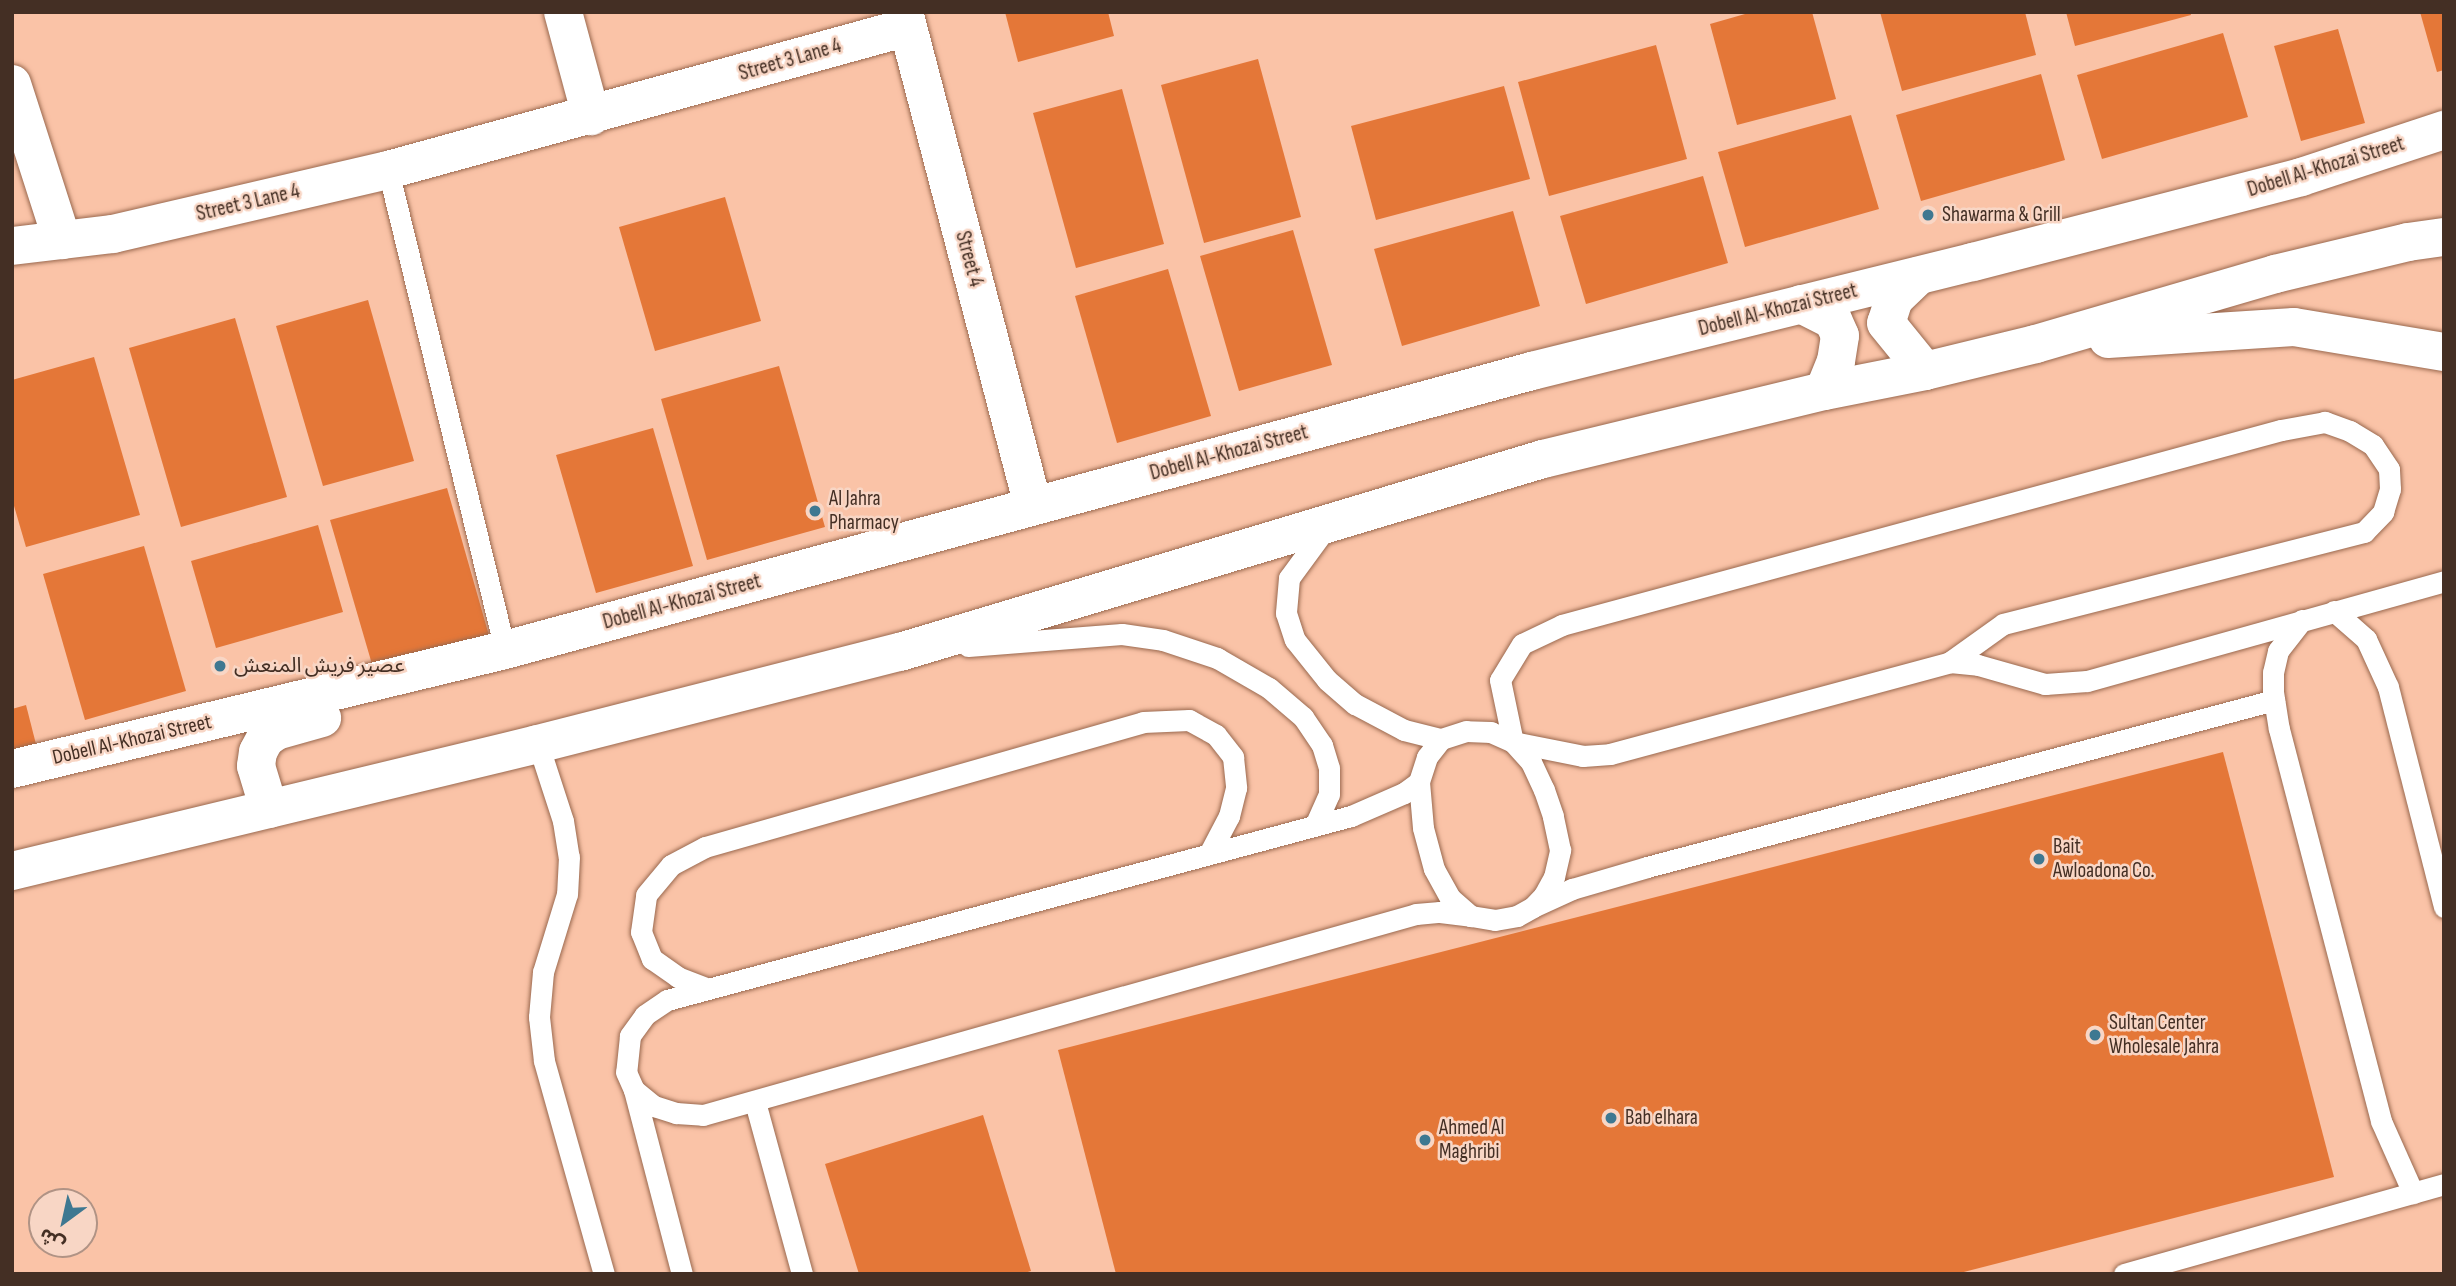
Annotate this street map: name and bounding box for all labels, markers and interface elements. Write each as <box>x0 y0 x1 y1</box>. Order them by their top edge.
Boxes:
street label: Street 3 Lane 4 <box>736 33 844 87</box>
street label: Dobell Al-Khozai Street <box>2245 131 2407 203</box>
street label: Street 3 Lane 4 <box>194 179 302 227</box>
place label: Shawarma & Grill <box>1942 202 2061 228</box>
marker: Shawarma & Grill <box>1920 207 1936 223</box>
street label: Street 4 <box>950 228 988 290</box>
street label: Dobell Al-Khozai Street <box>1696 278 1860 342</box>
street label: Dobell Al-Khozai Street <box>1147 420 1311 486</box>
place label: Al Jahra Pharmacy <box>829 486 899 536</box>
marker: Al Jahra Pharmacy <box>807 503 823 519</box>
street label: Dobell Al-Khozai Street <box>600 569 764 635</box>
place label: عصير فريش المنعش <box>234 653 405 679</box>
marker: عصير فريش المنعش <box>212 658 228 674</box>
street label: Dobell Al-Khozai Street <box>50 709 214 771</box>
place label: Bait Awloadona Co. <box>2053 834 2155 884</box>
marker: Bait Awloadona Co. <box>2031 851 2047 867</box>
place label: Sultan Center Wholesale Jahra <box>2109 1010 2219 1060</box>
marker: Sultan Center Wholesale Jahra <box>2087 1027 2103 1043</box>
place label: Bab elhara <box>1625 1105 1698 1131</box>
marker: Bab elhara <box>1603 1110 1619 1126</box>
place label: Ahmed Al Maghribi <box>1439 1115 1504 1165</box>
marker: Ahmed Al Maghribi <box>1417 1132 1433 1148</box>
north arrow <box>28 1188 98 1258</box>
text: ش <box>35 1223 70 1256</box>

